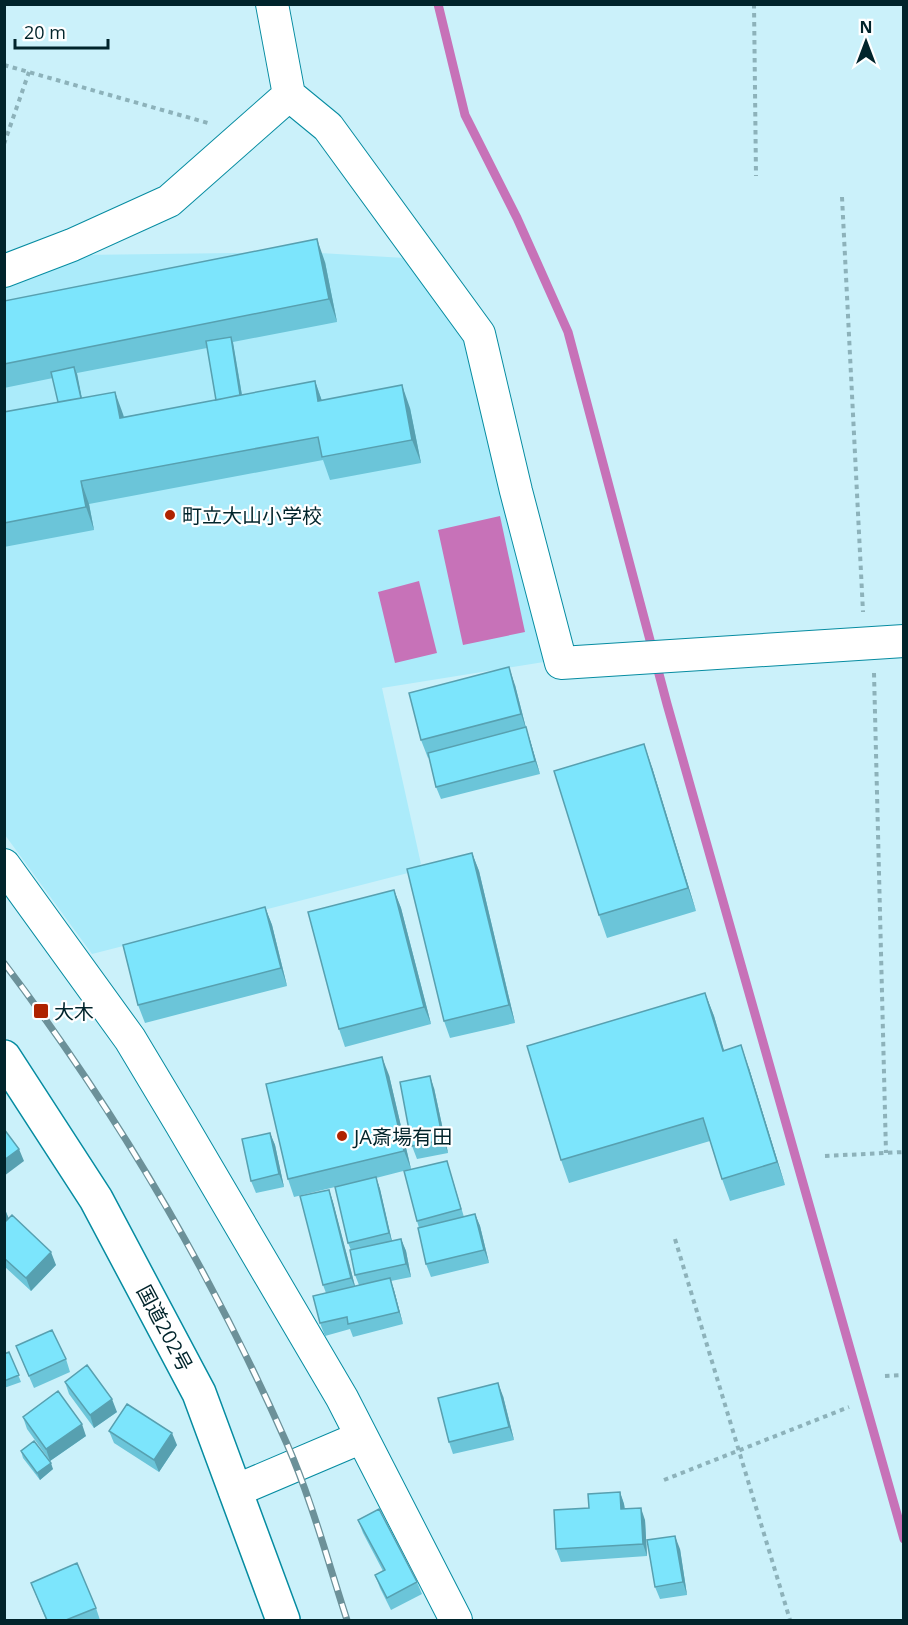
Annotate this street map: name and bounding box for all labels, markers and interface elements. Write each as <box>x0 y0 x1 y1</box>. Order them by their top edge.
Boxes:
scale bar <box>15 12 108 50</box>
north arrow <box>836 12 896 72</box>
text: N <box>859 16 873 38</box>
text: 20 m <box>24 20 66 44</box>
place label: 町立大山小学校 <box>182 502 322 529</box>
marker: 町立大山小学校 <box>163 508 177 522</box>
place label: 大木 <box>54 998 94 1025</box>
marker: 大木 <box>32 1002 50 1020</box>
place label: JA斎場有田 <box>352 1123 452 1150</box>
marker: JA斎場有田 <box>335 1129 349 1143</box>
street label: 国道202号 <box>131 1280 199 1376</box>

